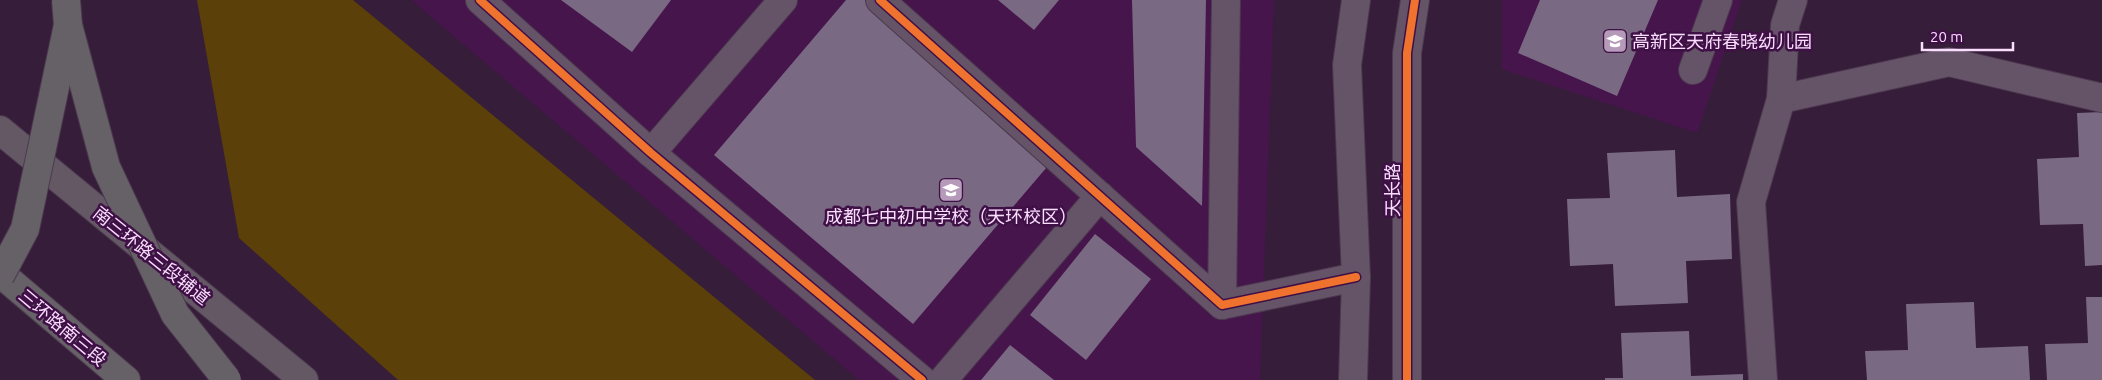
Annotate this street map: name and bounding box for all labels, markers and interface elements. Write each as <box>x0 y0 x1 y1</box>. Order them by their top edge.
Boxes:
scale bar <box>1922 20 2013 52</box>
school or university icon: 高新区天府春晓幼儿园 <box>1602 28 1628 54</box>
text: 20 m <box>1930 28 1963 45</box>
place label: 高新区天府春晓幼儿园 <box>1632 31 1812 51</box>
street label: 天长路 <box>1382 163 1402 217</box>
school or university icon: 成都七中初中学校（天环校区） <box>938 177 964 203</box>
street label: 南三环路三段辅道 <box>90 202 214 308</box>
place label: 成都七中初中学校（天环校区） <box>825 206 1077 226</box>
street label: 三环路南三段 <box>15 285 111 369</box>

